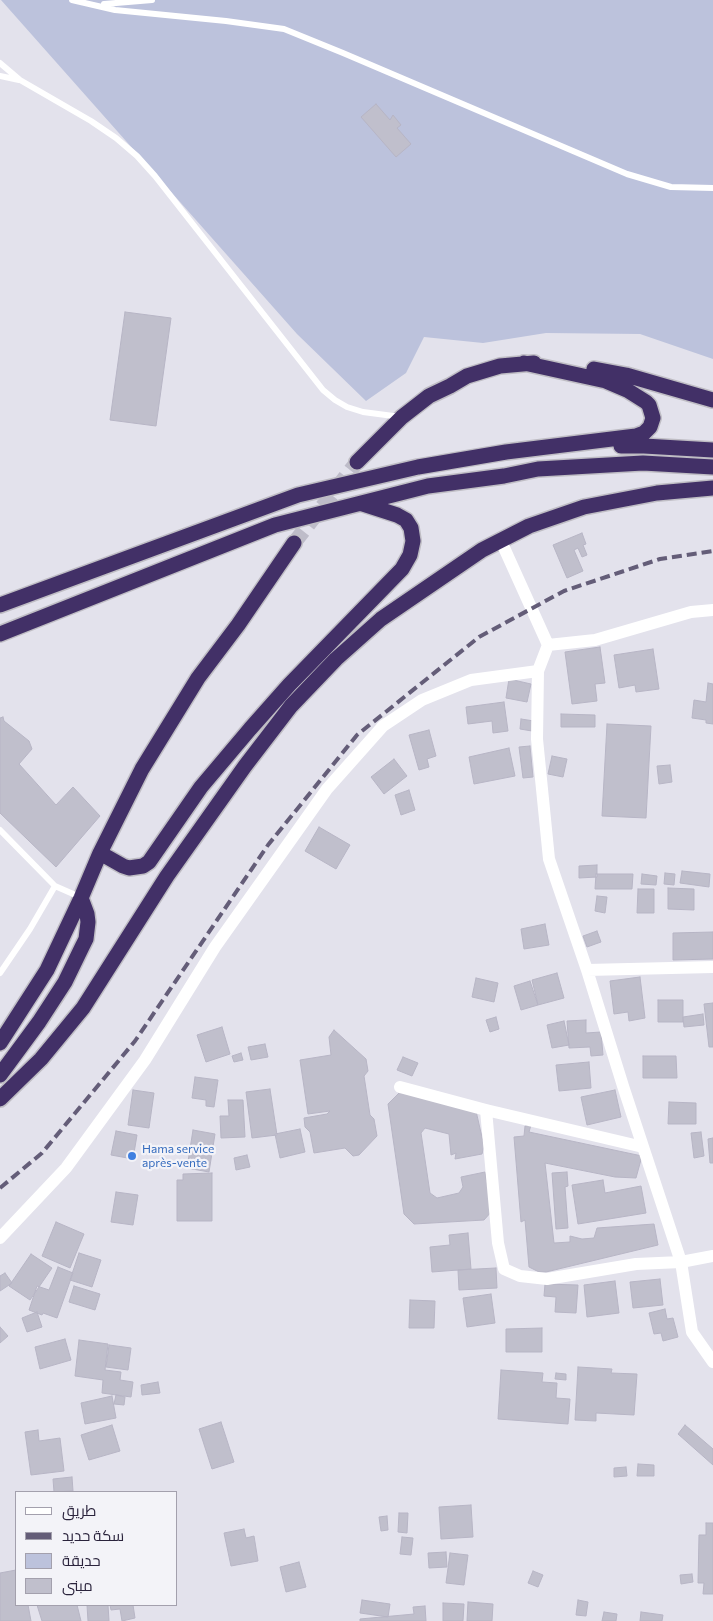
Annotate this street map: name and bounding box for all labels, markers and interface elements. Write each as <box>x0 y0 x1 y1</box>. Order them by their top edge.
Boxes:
place label: Hama service après-vente <box>142 1142 214 1170</box>
marker: Hama service après-vente <box>126 1150 138 1162</box>
legend <box>15 1491 178 1606</box>
text: طريق <box>62 1501 96 1519</box>
text: سكة حديد <box>62 1526 124 1544</box>
text: حديقة <box>62 1551 101 1569</box>
text: مبنى <box>62 1576 93 1594</box>

